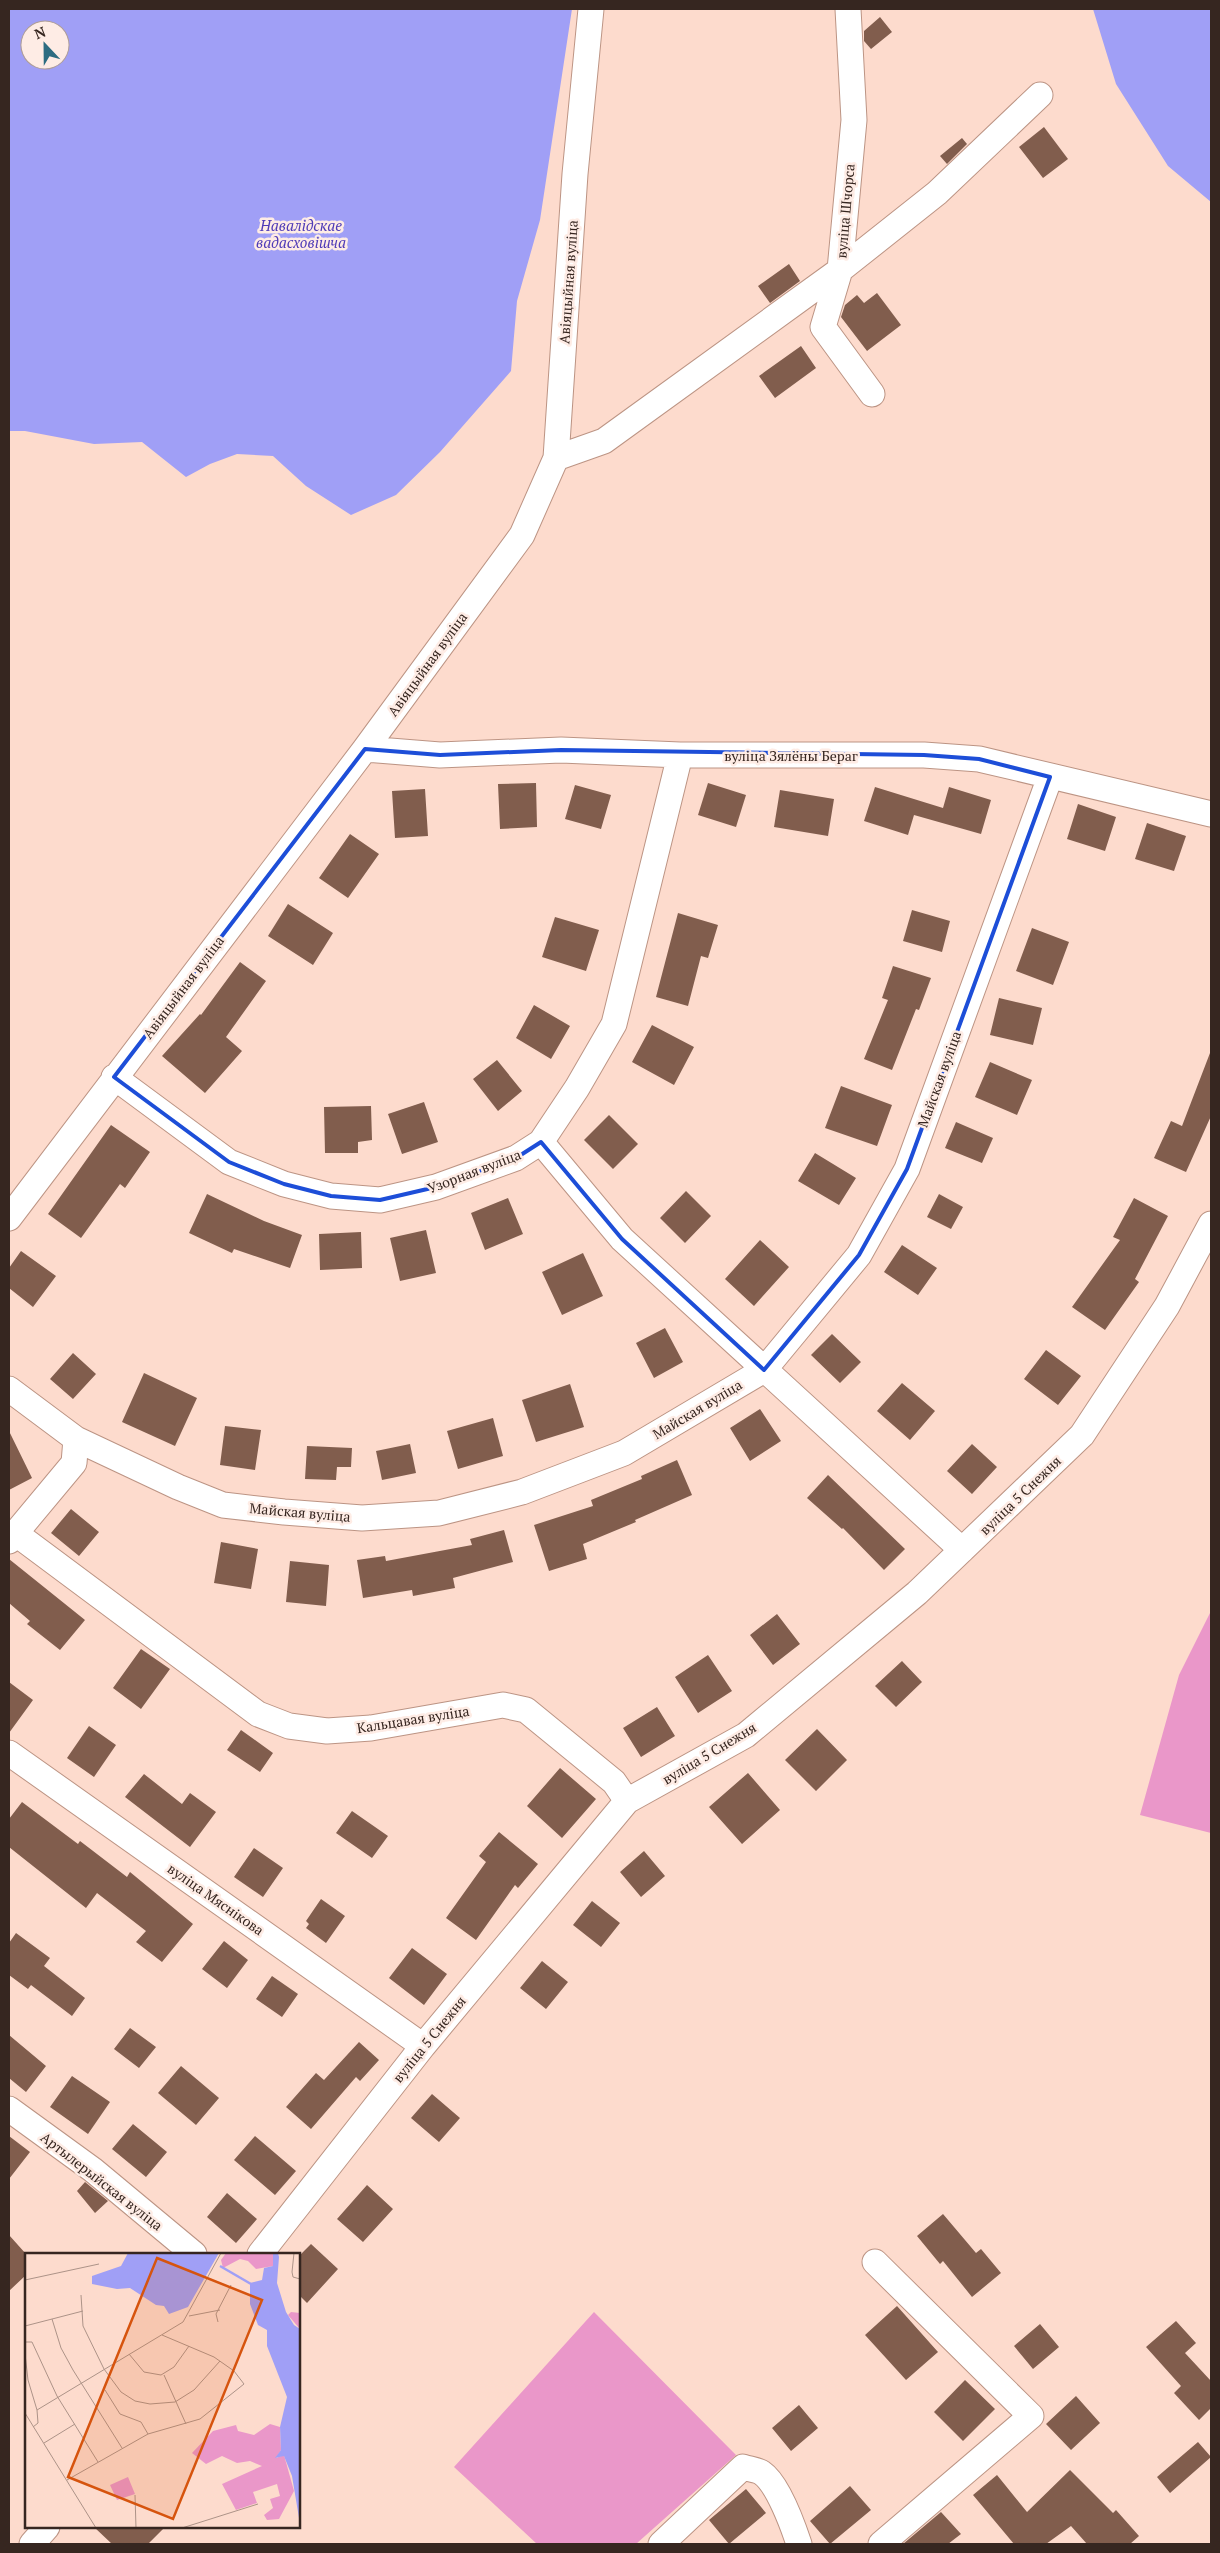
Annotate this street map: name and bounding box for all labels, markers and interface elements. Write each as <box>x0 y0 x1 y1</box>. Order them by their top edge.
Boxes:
north arrow <box>20 20 70 70</box>
text: N <box>31 22 49 43</box>
street label: вуліца Шчорса <box>831 163 859 259</box>
water label: Навалідскае вадасховішча <box>256 215 346 252</box>
street label: Авіяцыйная вуліца <box>554 219 582 345</box>
street label: Авіяцыйная вуліца <box>383 608 471 720</box>
street label: вуліца Зялёны Бераг <box>724 746 858 765</box>
street label: Авіяцыйная вуліца <box>138 932 228 1042</box>
street label: Майская вуліца <box>913 1028 965 1130</box>
street label: Узорная вуліца <box>425 1144 523 1198</box>
street label: Майская вуліца <box>649 1375 745 1443</box>
street label: вуліца 5 Снежня <box>975 1451 1065 1539</box>
street label: Майская вуліца <box>249 1498 351 1526</box>
street label: Кальцавая вуліца <box>356 1701 470 1737</box>
street label: вуліца 5 Снежня <box>659 1717 759 1789</box>
street label: вуліца Мяснікова <box>164 1859 268 1939</box>
street label: вуліца 5 Снежня <box>388 1992 470 2086</box>
street label: Артылерыйская вуліца <box>37 2127 167 2235</box>
inset map <box>25 2253 300 2528</box>

